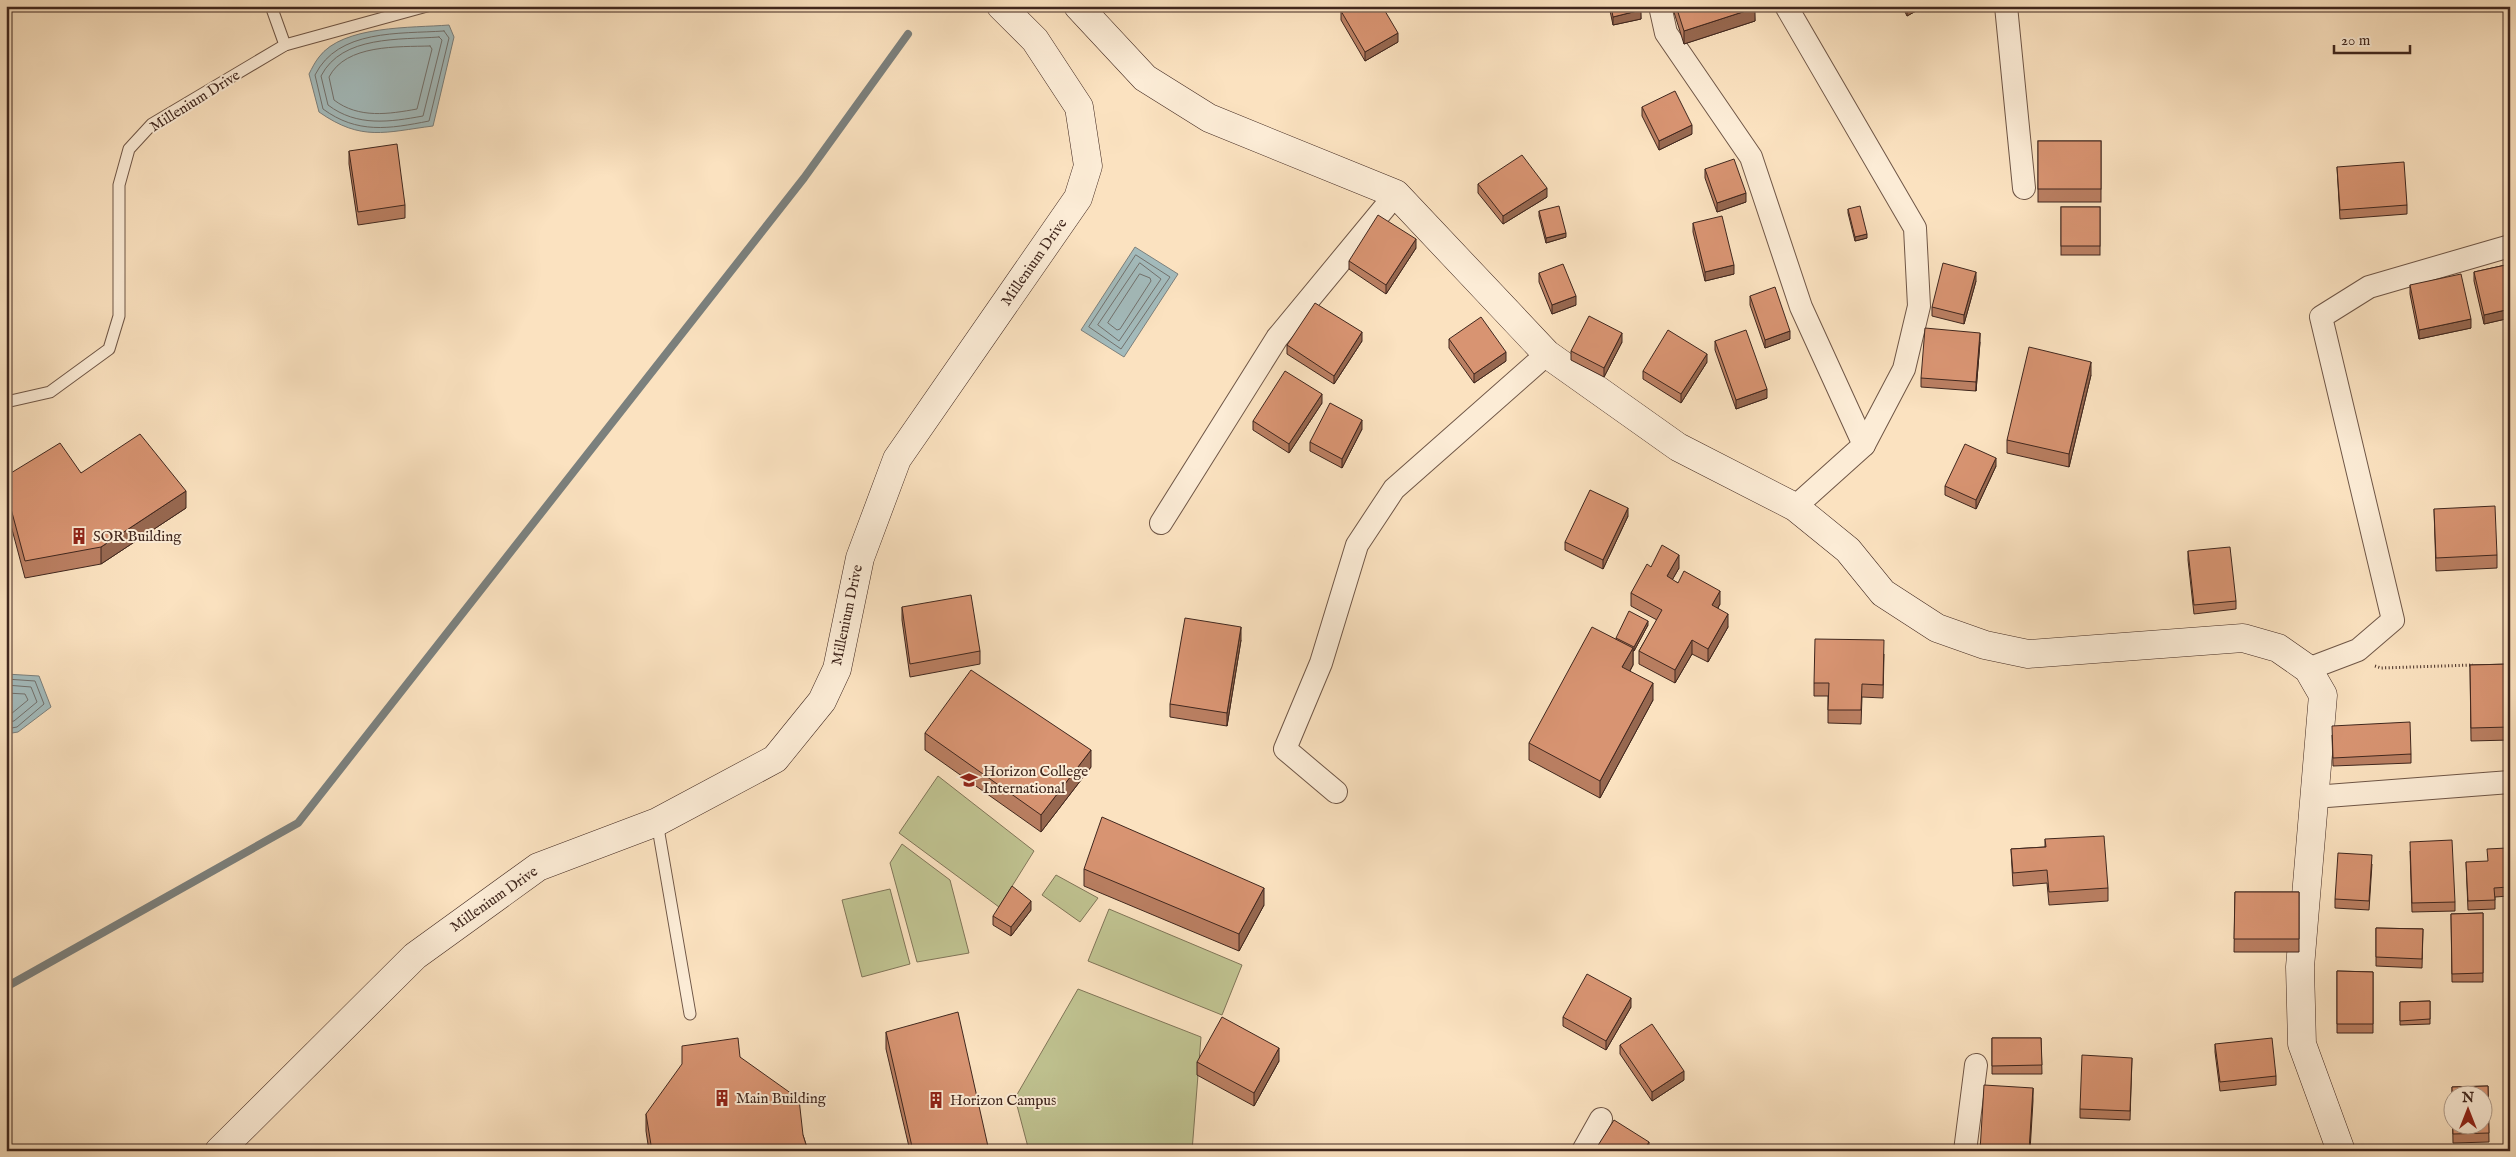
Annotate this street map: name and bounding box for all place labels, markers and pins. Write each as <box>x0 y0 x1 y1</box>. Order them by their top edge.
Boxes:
building icon: SOR Building <box>69 526 89 546</box>
place label: SOR Building <box>93 527 182 546</box>
place label: Horizon College International <box>983 762 1088 798</box>
school or university icon: Horizon College International <box>959 770 979 790</box>
building icon: Main Building <box>712 1088 732 1108</box>
place label: Main Building <box>736 1089 827 1108</box>
building icon: Horizon Campus <box>926 1090 946 1110</box>
place label: Horizon Campus <box>950 1091 1056 1110</box>

